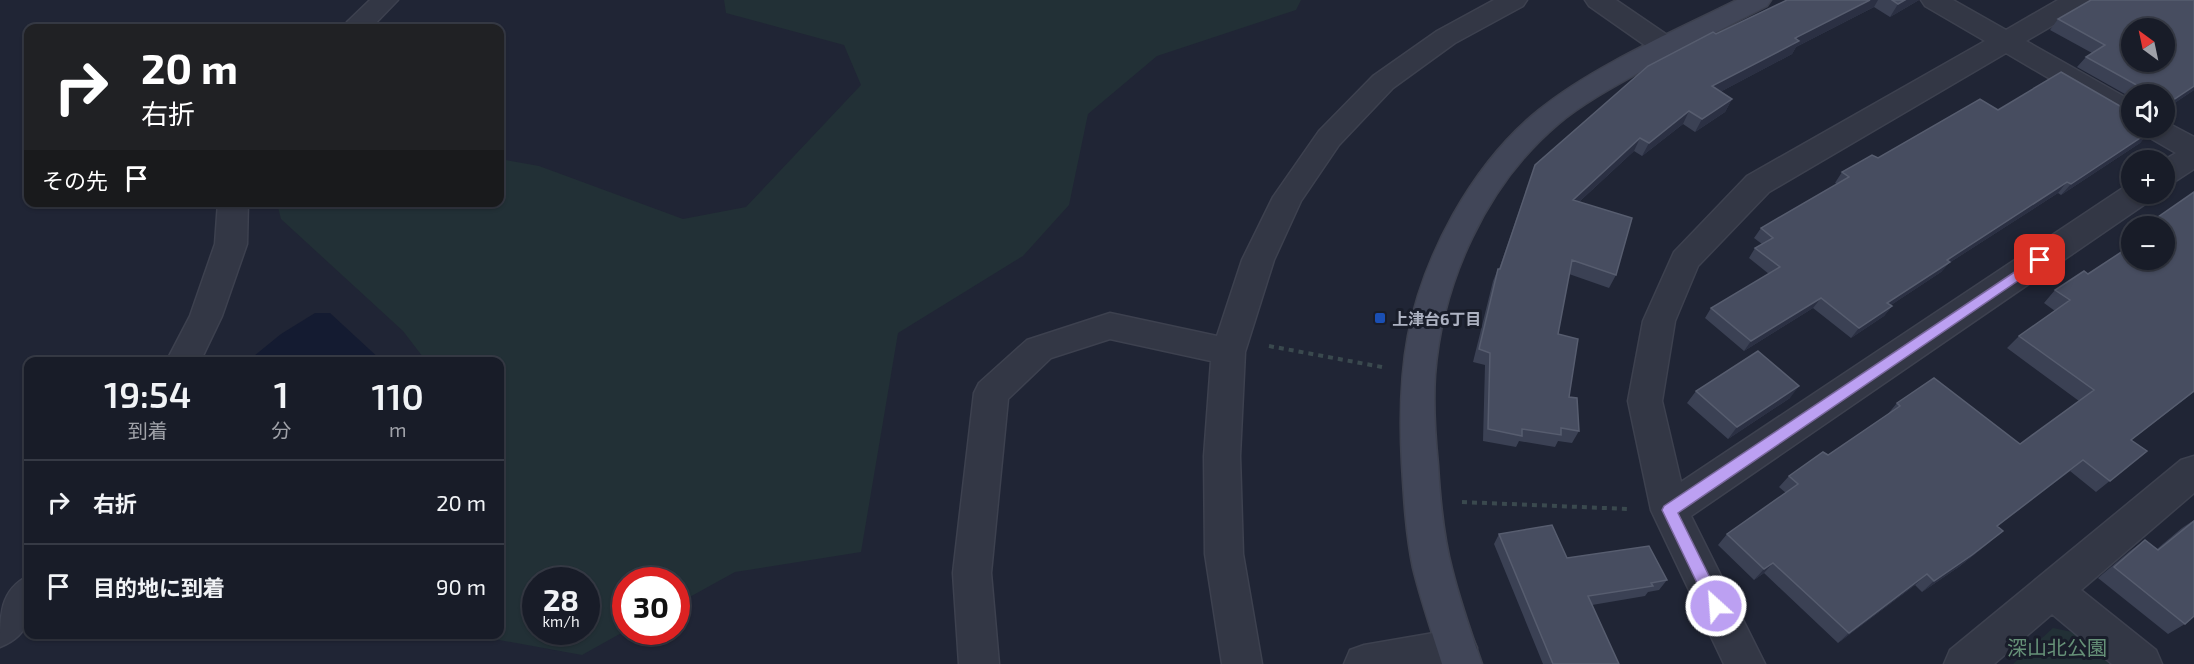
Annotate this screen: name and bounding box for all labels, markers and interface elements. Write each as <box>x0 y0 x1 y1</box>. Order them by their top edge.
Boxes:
north arrow <box>2121 18 2175 72</box>
map controls <box>2121 18 2175 270</box>
text: 20 m <box>141 42 238 92</box>
icon: right <box>42 48 120 126</box>
button: sound <box>2121 84 2175 138</box>
text: 右折 <box>141 97 195 129</box>
button: + <box>2121 150 2175 204</box>
icon: arrive <box>120 162 153 195</box>
text: その先 <box>42 167 108 193</box>
button: − <box>2121 216 2175 270</box>
pin <box>2014 234 2065 285</box>
icon: arrive <box>2023 243 2056 276</box>
place label: 上津台6丁目 <box>1392 309 1481 328</box>
marker: 上津台6丁目 <box>1373 311 1387 325</box>
text: 19:54 <box>104 372 191 415</box>
text: 1 <box>274 372 289 415</box>
text: 110 <box>371 374 424 417</box>
text: m <box>389 417 406 441</box>
text: 到着 <box>128 418 168 442</box>
text: 分 <box>271 418 291 442</box>
icon: right <box>42 486 75 519</box>
text: 20 m <box>436 489 486 515</box>
text: 右折 <box>93 490 137 516</box>
speed limit sign: 30 <box>612 567 690 645</box>
icon: arrive <box>42 570 75 603</box>
text: 90 m <box>436 573 486 599</box>
text: 目的地に到着 <box>93 574 225 600</box>
position arrow <box>1684 574 1748 638</box>
text: 28 <box>543 581 579 617</box>
text: km/h <box>542 612 580 630</box>
park label: 深山北公園 <box>2007 635 2107 659</box>

